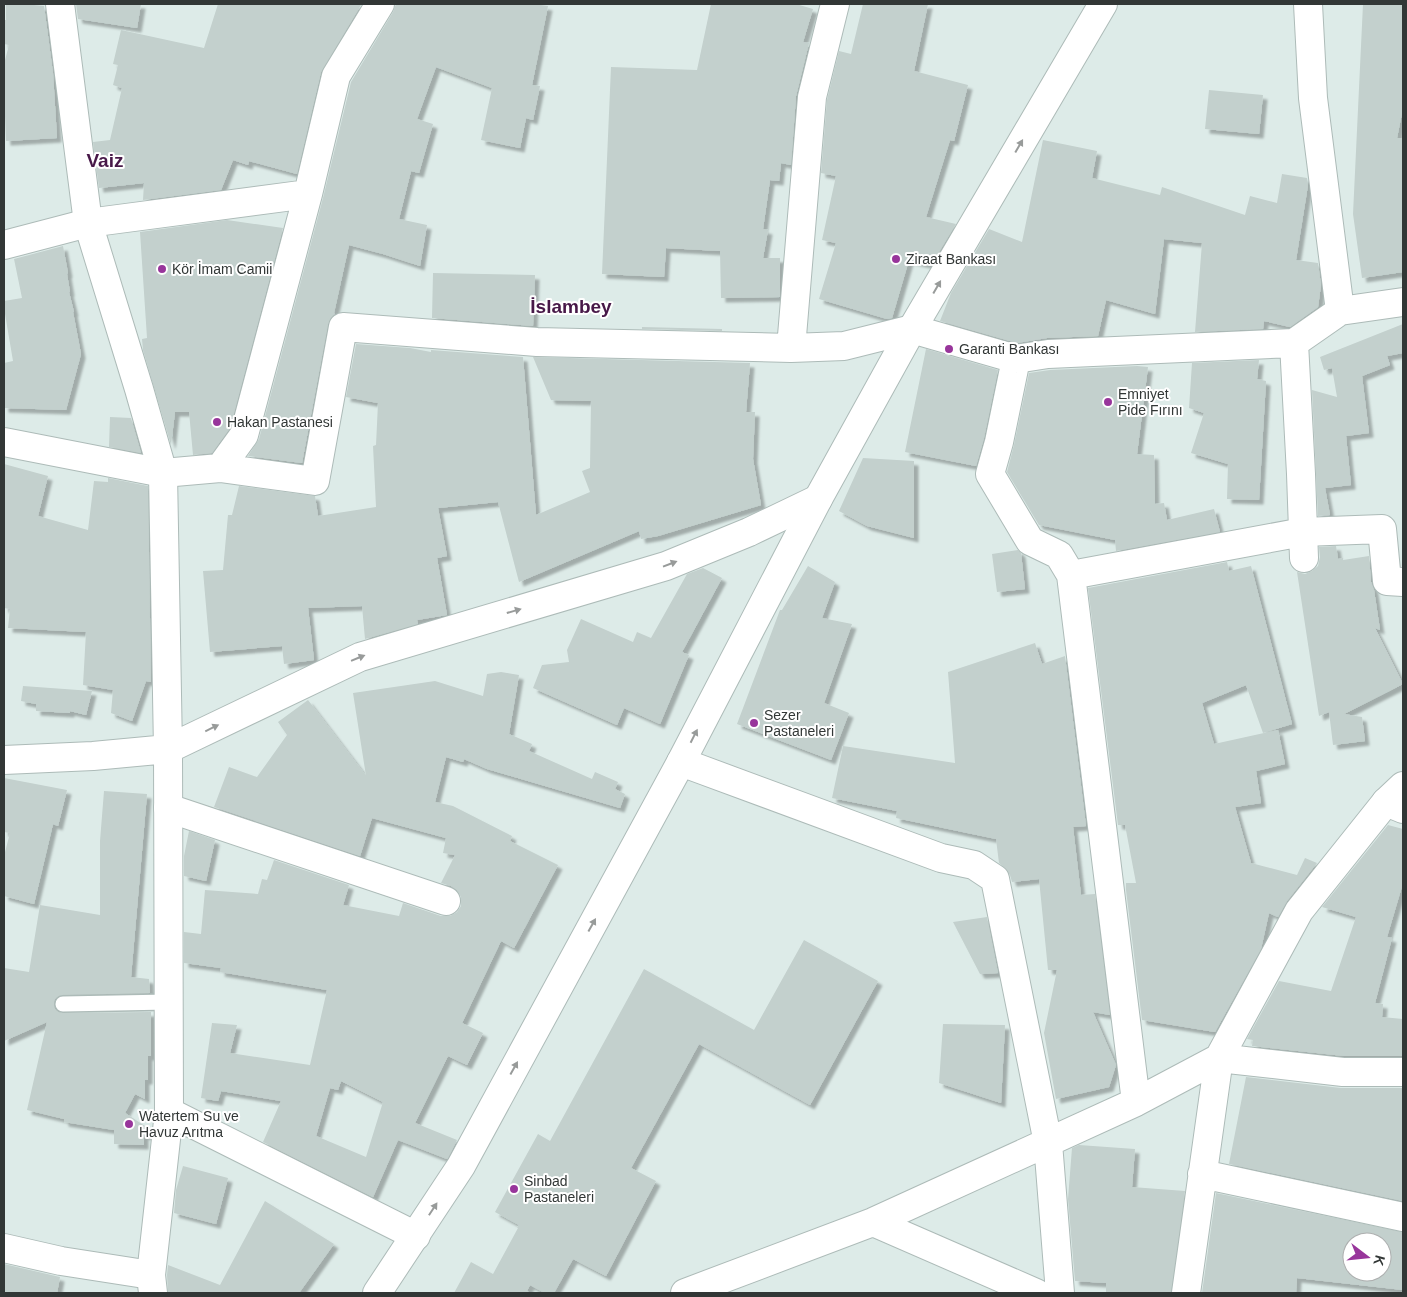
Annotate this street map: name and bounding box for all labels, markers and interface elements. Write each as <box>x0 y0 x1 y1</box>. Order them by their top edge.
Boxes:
one-way arrow <box>1015 139 1023 154</box>
district label: Vaiz <box>87 150 123 171</box>
place label: Ziraat Bankası <box>906 251 996 267</box>
marker: Ziraat Bankası <box>890 253 902 265</box>
place label: Kör İmam Camii <box>172 260 272 277</box>
marker: Kör İmam Camii <box>156 263 168 275</box>
one-way arrow <box>932 280 941 293</box>
district label: İslambey <box>530 296 612 317</box>
place label: Garanti Bankası <box>959 341 1059 357</box>
marker: Garanti Bankası <box>943 343 955 355</box>
place label: Emniyet Pide Fırını <box>1118 386 1183 418</box>
marker: Emniyet Pide Fırını <box>1102 396 1114 408</box>
place label: Hakan Pastanesi <box>227 414 333 430</box>
marker: Hakan Pastanesi <box>211 416 223 428</box>
one-way arrow <box>662 560 677 568</box>
one-way arrow <box>507 607 522 615</box>
one-way arrow <box>351 654 366 661</box>
place label: Sezer Pastaneleri <box>764 707 834 739</box>
marker: Sezer Pastaneleri <box>748 717 760 729</box>
one-way arrow <box>204 723 219 732</box>
one-way arrow <box>690 729 698 743</box>
one-way arrow <box>588 918 596 933</box>
one-way arrow <box>510 1061 519 1075</box>
place label: Watertem Su ve Havuz Arıtma <box>139 1108 239 1140</box>
marker: Watertem Su ve Havuz Arıtma <box>123 1118 135 1130</box>
place label: Sinbad Pastaneleri <box>524 1173 594 1205</box>
marker: Sinbad Pastaneleri <box>508 1183 520 1195</box>
one-way arrow <box>428 1202 438 1215</box>
north arrow <box>1342 1232 1392 1282</box>
text: K <box>1370 1254 1389 1268</box>

